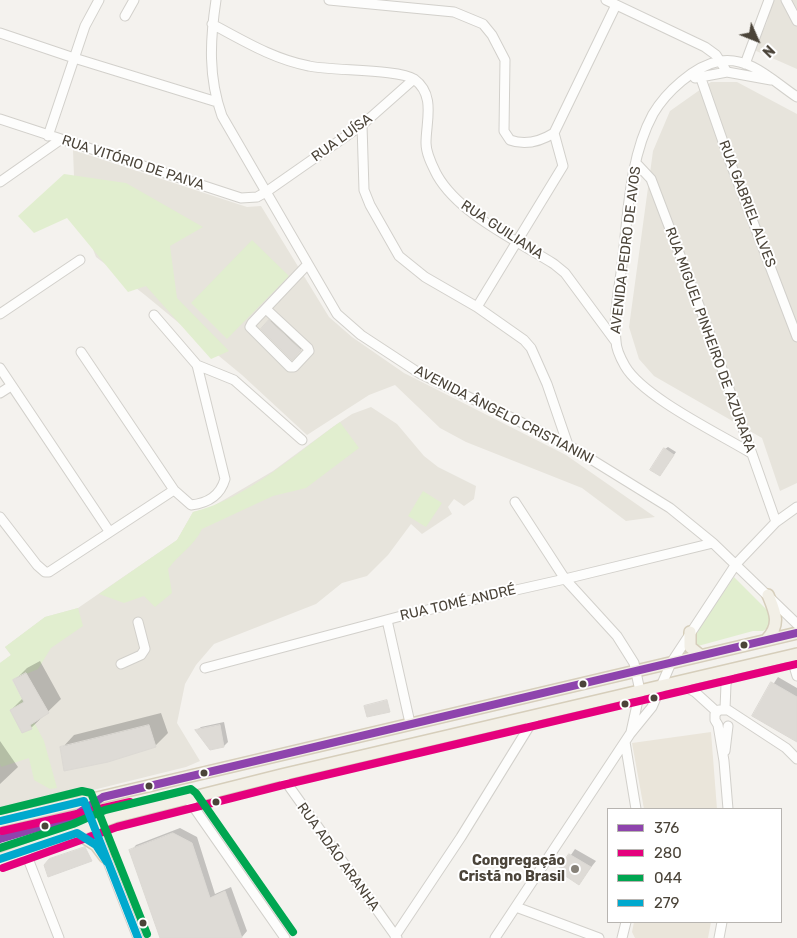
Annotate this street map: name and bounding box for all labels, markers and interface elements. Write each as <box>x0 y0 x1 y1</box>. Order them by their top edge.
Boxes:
north arrow <box>732 15 782 65</box>
text: N <box>759 41 778 60</box>
street label: RUA LUÍSA <box>308 110 376 166</box>
street label: RUA VITÓRIO DE PAIVA <box>60 132 206 194</box>
street label: RUA GABRIEL ALVES <box>715 138 779 270</box>
street label: AVENIDA PEDRO DE AVOS <box>607 165 645 335</box>
street label: RUA GUILIANA <box>458 197 546 263</box>
street label: RUA MIGUEL PINHEIRO DE AZURARA <box>661 225 759 455</box>
street label: AVENIDA ÂNGELO CRISTIANINI <box>411 362 597 468</box>
street label: RUA TOMÉ ANDRÉ <box>398 581 518 625</box>
unlabelled marker <box>739 640 749 650</box>
unlabelled marker <box>578 679 588 689</box>
unlabelled marker <box>649 693 659 703</box>
unlabelled marker <box>620 699 630 709</box>
unlabelled marker <box>199 768 209 778</box>
unlabelled marker <box>144 781 154 791</box>
unlabelled marker <box>211 797 221 807</box>
street label: RUA ADÃO ARANHA <box>293 800 383 914</box>
legend <box>607 808 782 923</box>
text: 376 <box>654 819 679 837</box>
unlabelled marker <box>40 821 50 831</box>
text: 280 <box>654 844 682 862</box>
place label: Congregação Cristã no Brasil <box>459 853 565 886</box>
marker: Congregação Cristã no Brasil <box>569 863 581 875</box>
text: 044 <box>654 869 682 887</box>
text: 279 <box>654 894 679 912</box>
unlabelled marker <box>138 918 148 928</box>

